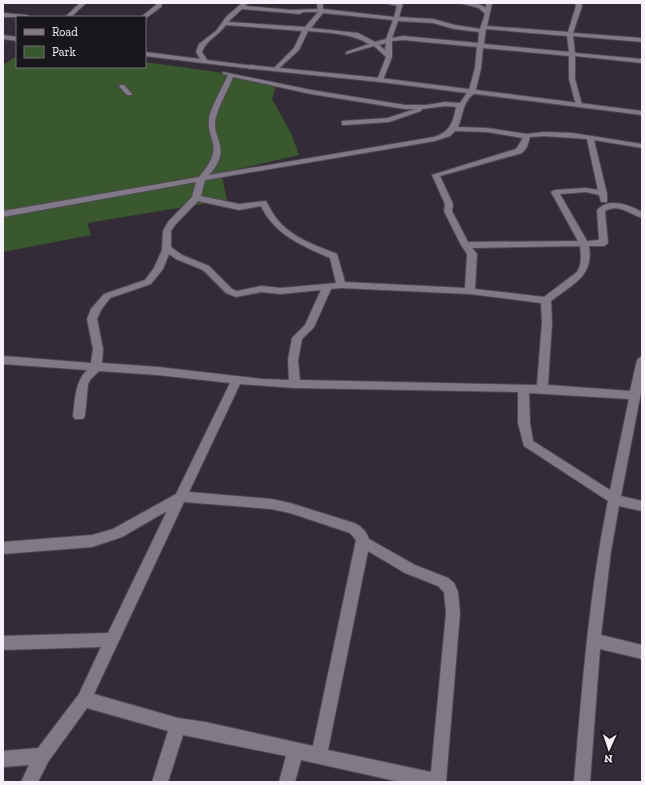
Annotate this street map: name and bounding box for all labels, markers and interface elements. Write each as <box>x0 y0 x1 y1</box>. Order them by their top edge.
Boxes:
legend <box>16 16 146 68</box>
text: Road <box>52 25 78 39</box>
text: Park <box>52 45 77 59</box>
north arrow <box>589 729 629 769</box>
text: N <box>603 752 613 765</box>

